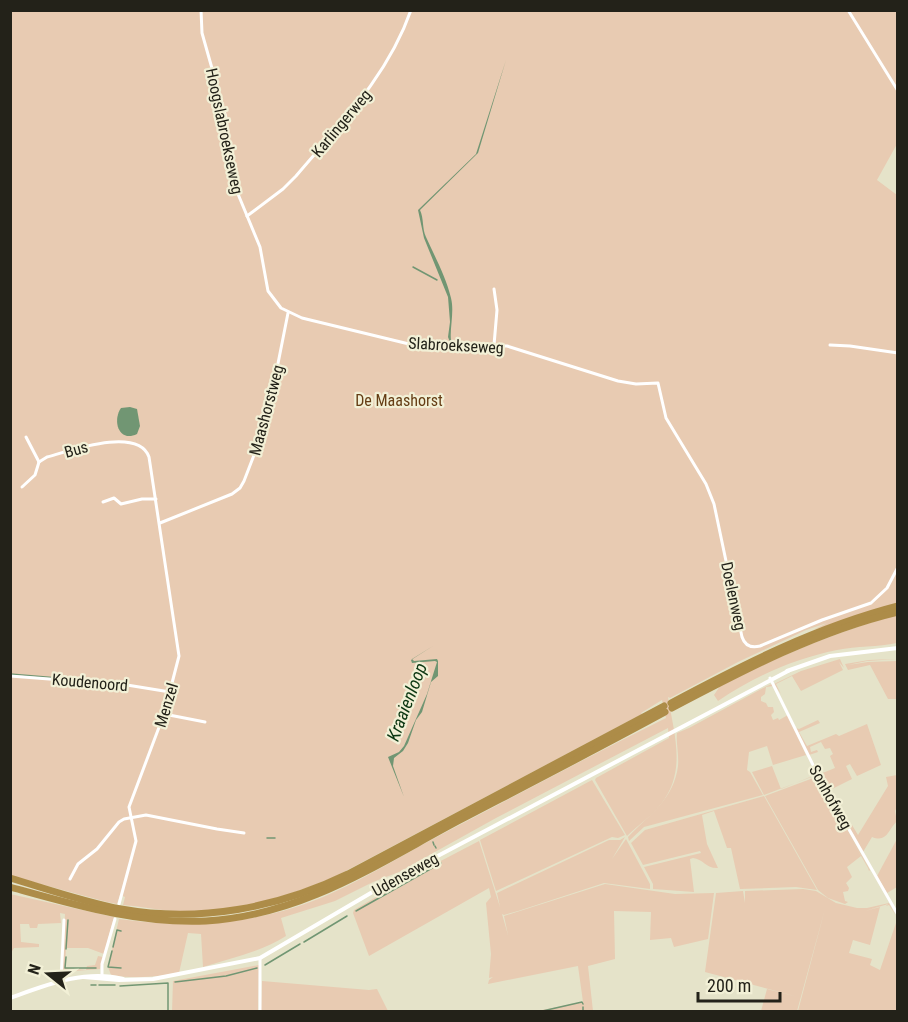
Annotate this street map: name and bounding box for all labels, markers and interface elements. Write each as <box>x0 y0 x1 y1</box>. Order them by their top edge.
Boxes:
street label: Hoogslabroekseweg <box>202 66 247 196</box>
street label: Karlingerweg <box>308 86 375 161</box>
street label: Slabroekseweg <box>408 334 504 357</box>
street label: Maashorstweg <box>245 363 288 458</box>
park label: De Maashorst <box>355 391 443 410</box>
street label: Bus <box>62 437 90 462</box>
street label: Doelenweg <box>717 560 750 632</box>
water label: Kraaienloop <box>382 660 431 744</box>
street label: Koudenoord <box>51 670 129 695</box>
street label: Menzel <box>151 681 182 730</box>
street label: Sonhofweg <box>805 762 856 833</box>
street label: Udenseweg <box>369 848 442 900</box>
north arrow <box>18 944 78 1004</box>
text: N <box>24 962 45 977</box>
scale bar <box>698 965 780 1003</box>
text: 200 m <box>707 975 751 996</box>

